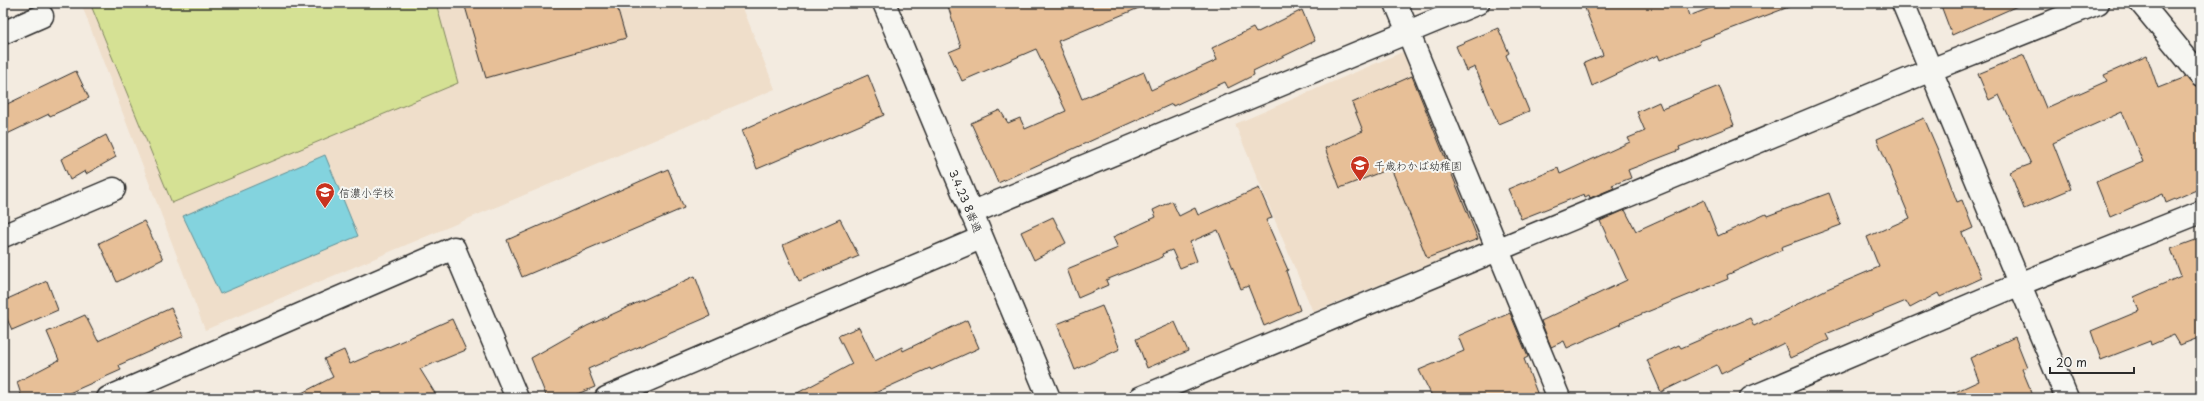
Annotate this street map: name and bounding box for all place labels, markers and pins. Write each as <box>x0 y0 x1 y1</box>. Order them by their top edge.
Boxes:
school or university icon: 千歳わかば幼稚園 <box>1349 154 1371 182</box>
place label: 千歳わかば幼稚園 <box>1374 157 1462 174</box>
school or university icon: 信濃小学校 <box>314 181 336 209</box>
place label: 信濃小学校 <box>339 184 394 201</box>

